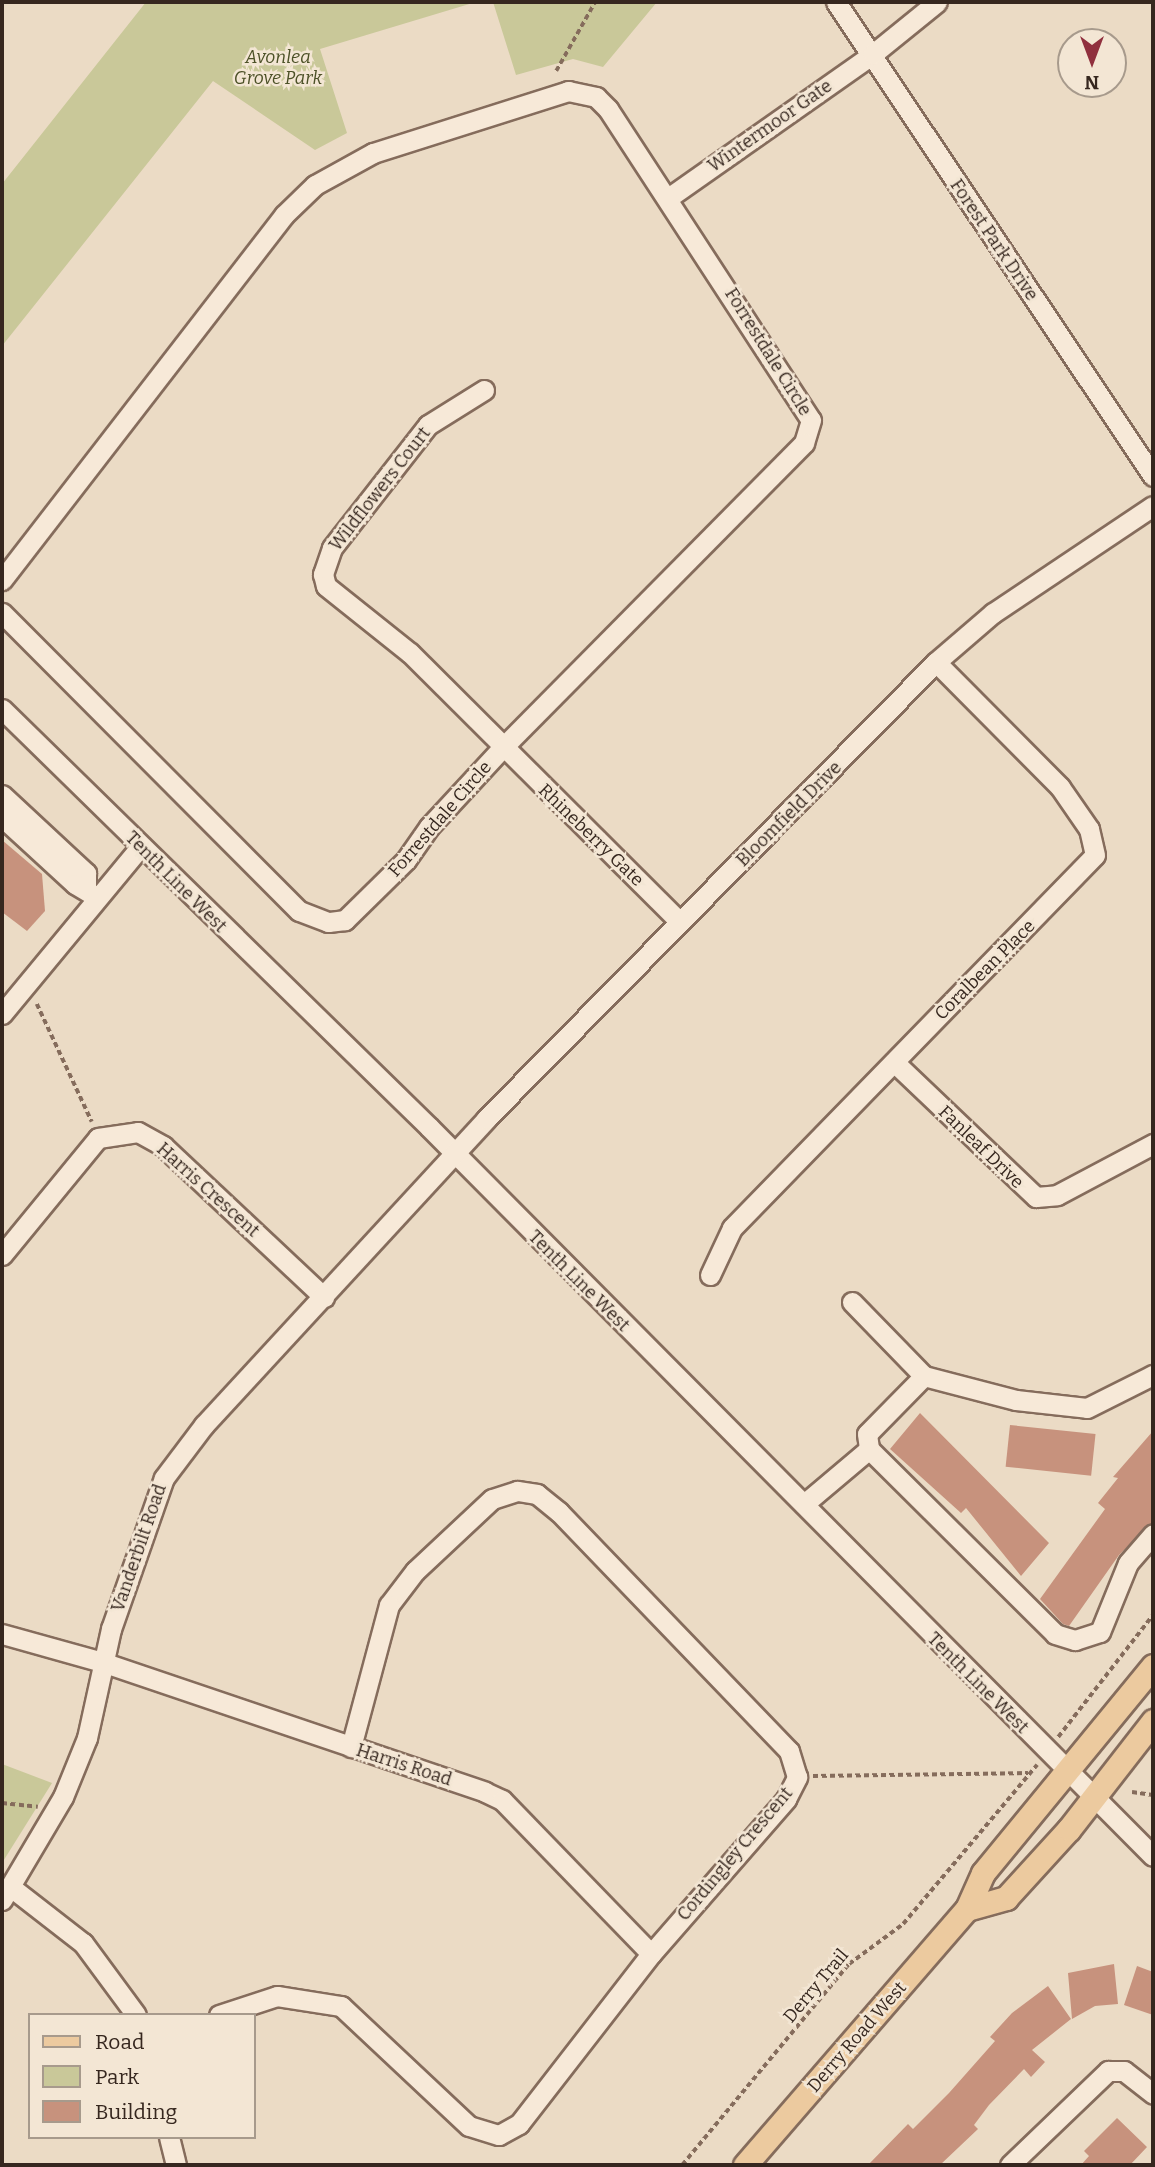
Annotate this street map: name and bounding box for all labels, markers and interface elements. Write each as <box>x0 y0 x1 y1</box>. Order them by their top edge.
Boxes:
north arrow <box>1057 28 1127 98</box>
park label: Avonlea Grove Park <box>234 47 322 90</box>
text: N <box>1085 71 1099 94</box>
street label: Wintermoor Gate <box>704 75 836 177</box>
street label: Forest Park Drive <box>945 175 1043 305</box>
street label: Forrestdale Circle <box>720 284 816 420</box>
street label: Wildflowers Court <box>325 423 435 555</box>
street label: Forrestdale Circle <box>384 757 496 881</box>
street label: Bloomfield Drive <box>732 757 846 871</box>
street label: Rhineberry Gate <box>534 779 648 891</box>
street label: Tenth Line West <box>121 827 231 937</box>
street label: Coralbean Place <box>930 915 1040 1025</box>
street label: Fanleaf Drive <box>934 1101 1028 1193</box>
street label: Harris Crescent <box>152 1138 264 1242</box>
street label: Tenth Line West <box>524 1226 634 1336</box>
street label: Vanderbilt Road <box>107 1481 171 1615</box>
street label: Tenth Line West <box>923 1628 1033 1738</box>
street label: Harris Road <box>353 1739 455 1791</box>
street label: Cordingley Crescent <box>673 1783 797 1925</box>
street label: Derry Trail <box>779 1945 853 2027</box>
street label: Derry Road West <box>803 1977 911 2097</box>
legend <box>28 2013 256 2139</box>
text: Road <box>95 2029 144 2055</box>
text: Park <box>95 2064 139 2090</box>
text: Building <box>95 2099 177 2125</box>

